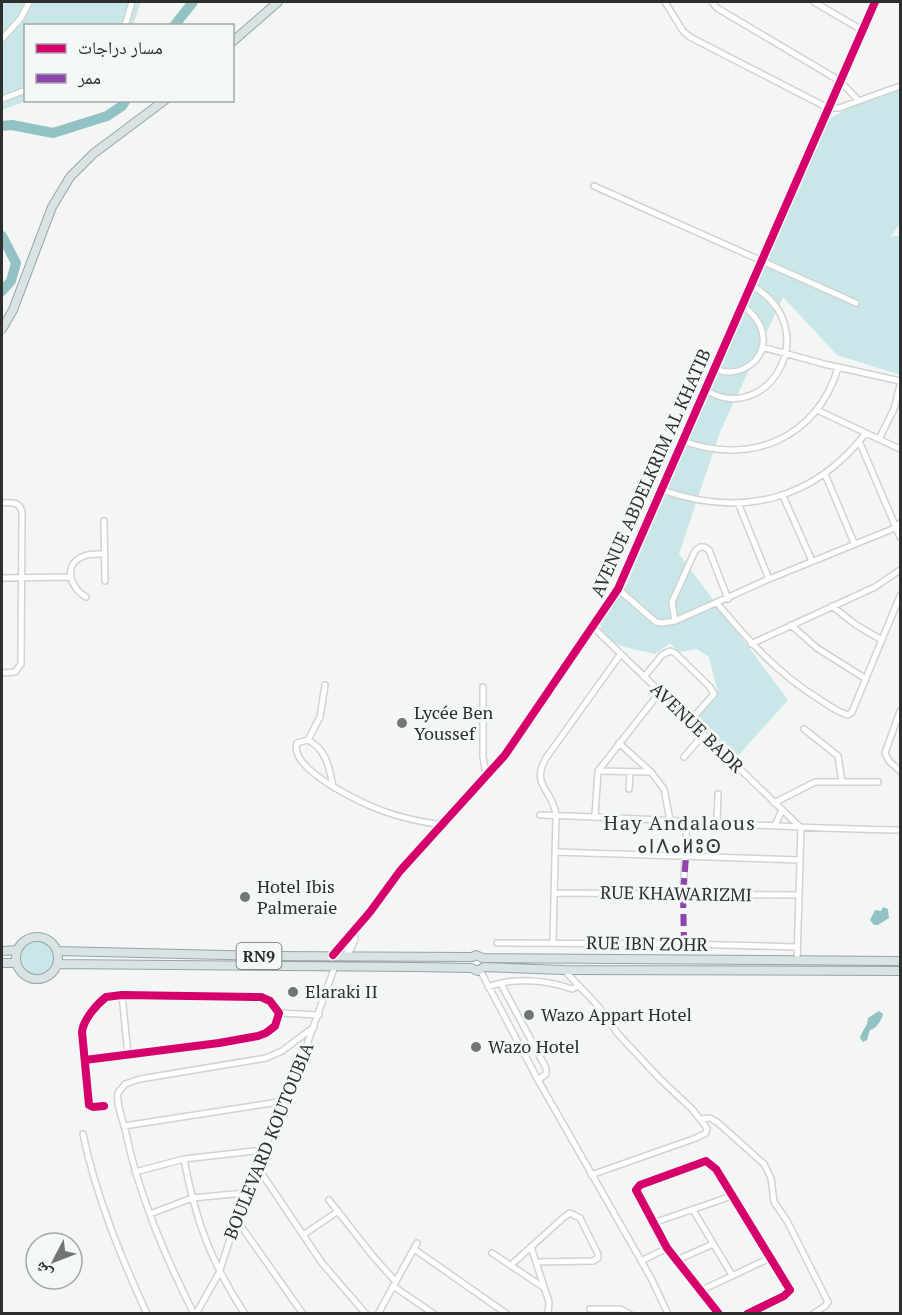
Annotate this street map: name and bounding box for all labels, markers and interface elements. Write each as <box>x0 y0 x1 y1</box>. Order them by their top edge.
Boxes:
legend <box>24 24 234 102</box>
text: مسار دراجات <box>78 35 163 59</box>
text: ممر <box>77 65 101 89</box>
street label: AVENUE ABDELKRIM AL KHATIB <box>584 345 716 600</box>
street label: AVENUE BADR <box>646 677 750 778</box>
place label: Lycée Ben Youssef <box>414 700 493 745</box>
marker: Lycée Ben Youssef <box>395 716 409 730</box>
district label: Hay Andalaous ⴰⵏⴷⴰⵍⵓⵙ <box>604 809 756 859</box>
place label: Hotel Ibis Palmeraie <box>257 874 337 919</box>
street label: RUE KHAWARIZMI <box>600 880 752 906</box>
marker: Hotel Ibis Palmeraie <box>238 890 252 904</box>
street label: RUE IBN ZOHR <box>586 930 709 956</box>
road number: RN9 <box>236 943 282 969</box>
place label: Elaraki II <box>305 979 378 1003</box>
marker: Elaraki II <box>286 985 300 999</box>
place label: Wazo Appart Hotel <box>541 1002 692 1026</box>
marker: Wazo Appart Hotel <box>522 1008 536 1022</box>
place label: Wazo Hotel <box>488 1034 580 1058</box>
street label: BOULEVARD KOUTOUBIA <box>218 1038 319 1243</box>
marker: Wazo Hotel <box>469 1040 483 1054</box>
north arrow <box>24 1231 84 1291</box>
text: ش <box>29 1257 57 1285</box>

